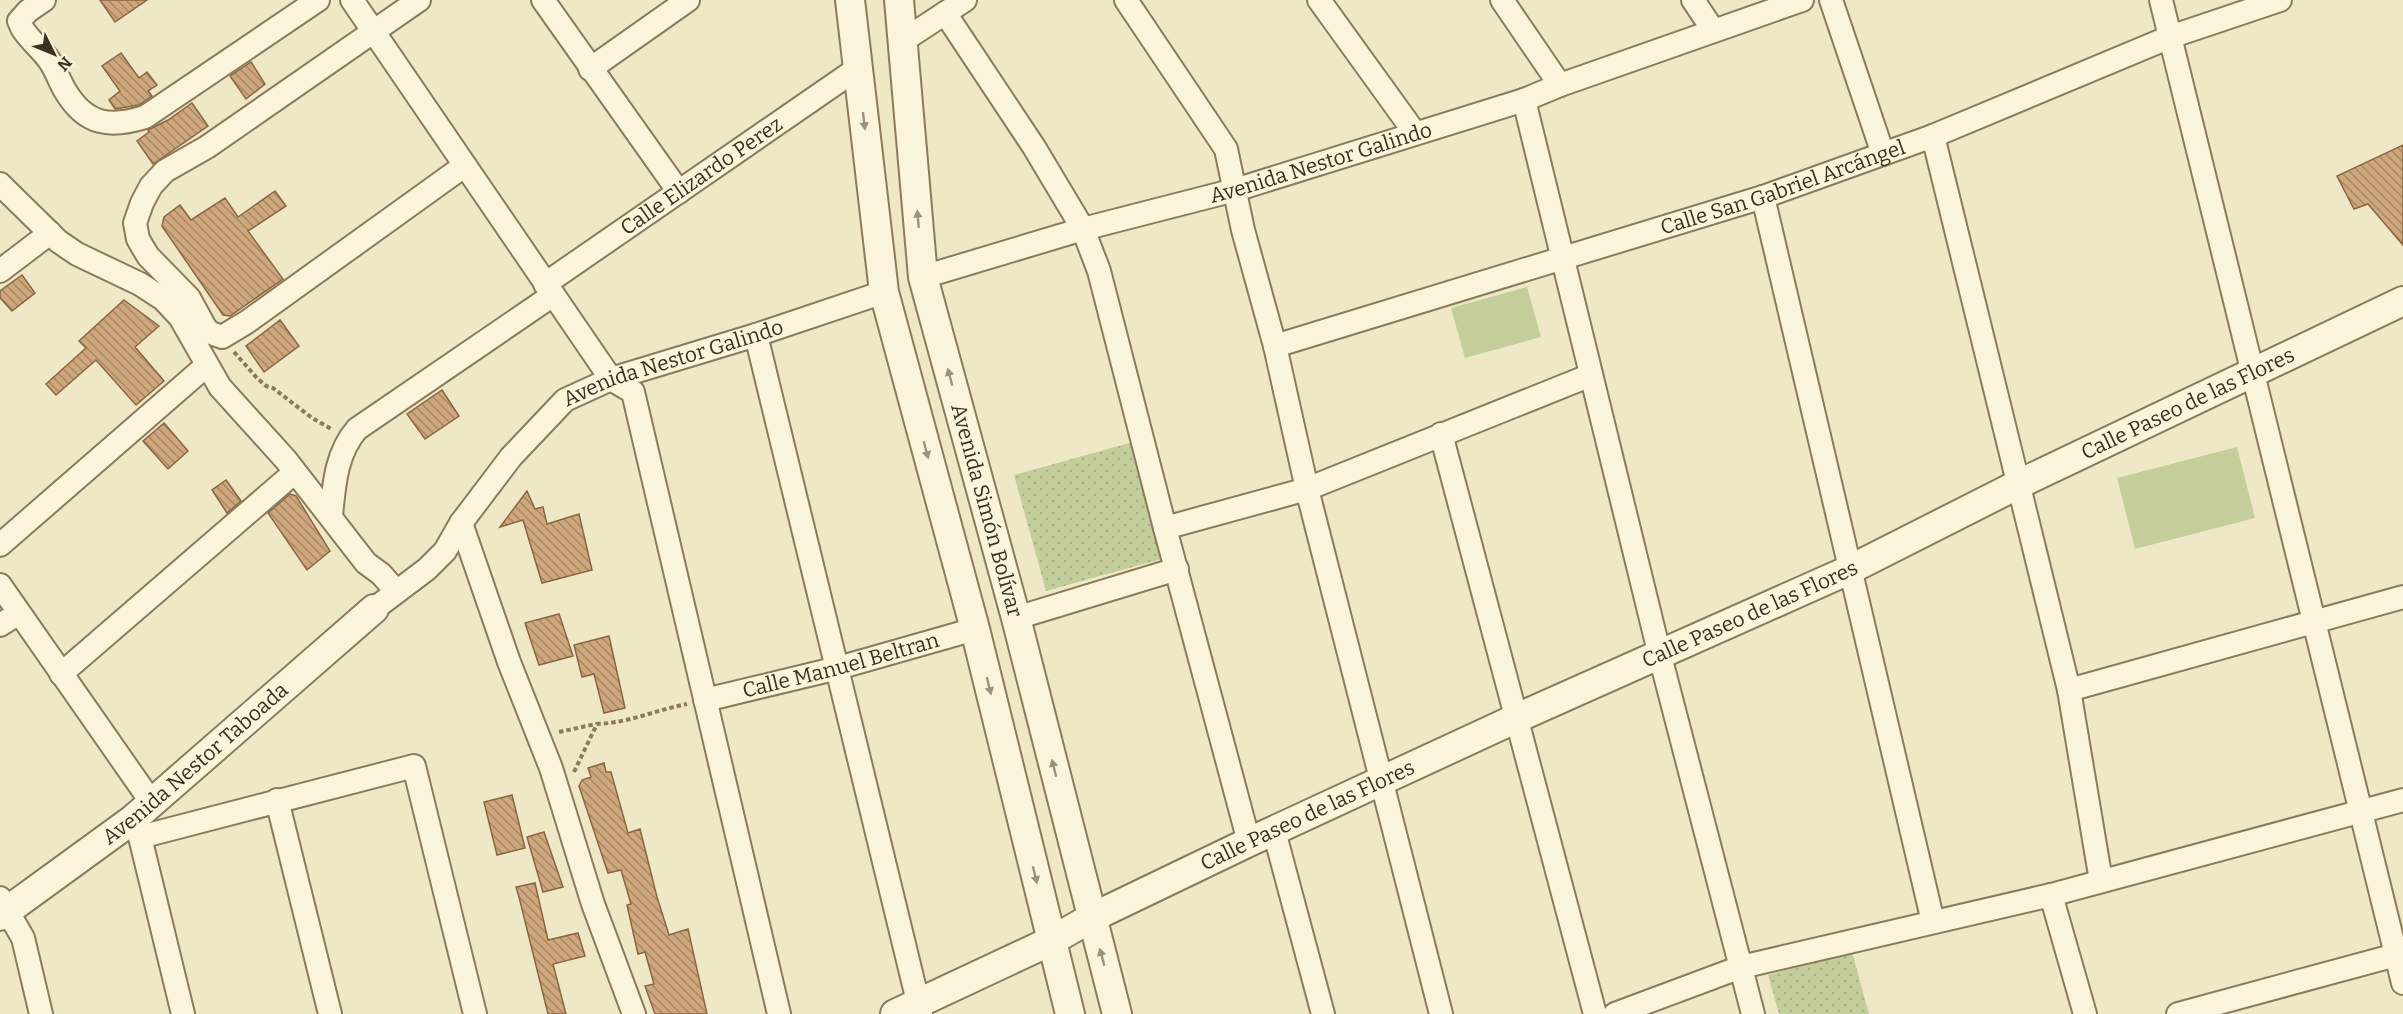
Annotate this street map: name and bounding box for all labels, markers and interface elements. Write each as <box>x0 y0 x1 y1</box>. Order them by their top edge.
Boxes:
north arrow <box>24 24 84 84</box>
text: N <box>53 53 76 75</box>
street label: Calle Elizardo Perez <box>615 111 787 241</box>
one-way arrow <box>859 111 869 130</box>
street label: Avenida Nestor Galindo <box>1207 116 1435 209</box>
street label: Calle San Gabriel Arcángel <box>1657 134 1909 241</box>
one-way arrow <box>913 210 923 229</box>
street label: Avenida Nestor Galindo <box>559 314 787 412</box>
street label: Calle Paseo de las Flores <box>2077 342 2299 466</box>
one-way arrow <box>945 368 955 386</box>
street label: Avenida Simón Bolívar <box>945 401 1028 620</box>
one-way arrow <box>922 440 932 459</box>
street label: Calle Paseo de las Flores <box>1638 555 1862 674</box>
street label: Calle Manuel Beltran <box>740 627 942 704</box>
street label: Avenida Nestor Taboada <box>97 677 294 850</box>
one-way arrow <box>984 677 994 695</box>
street label: Calle Paseo de las Flores <box>1196 754 1419 876</box>
one-way arrow <box>1048 759 1058 778</box>
one-way arrow <box>1031 866 1041 884</box>
one-way arrow <box>1096 948 1106 967</box>

